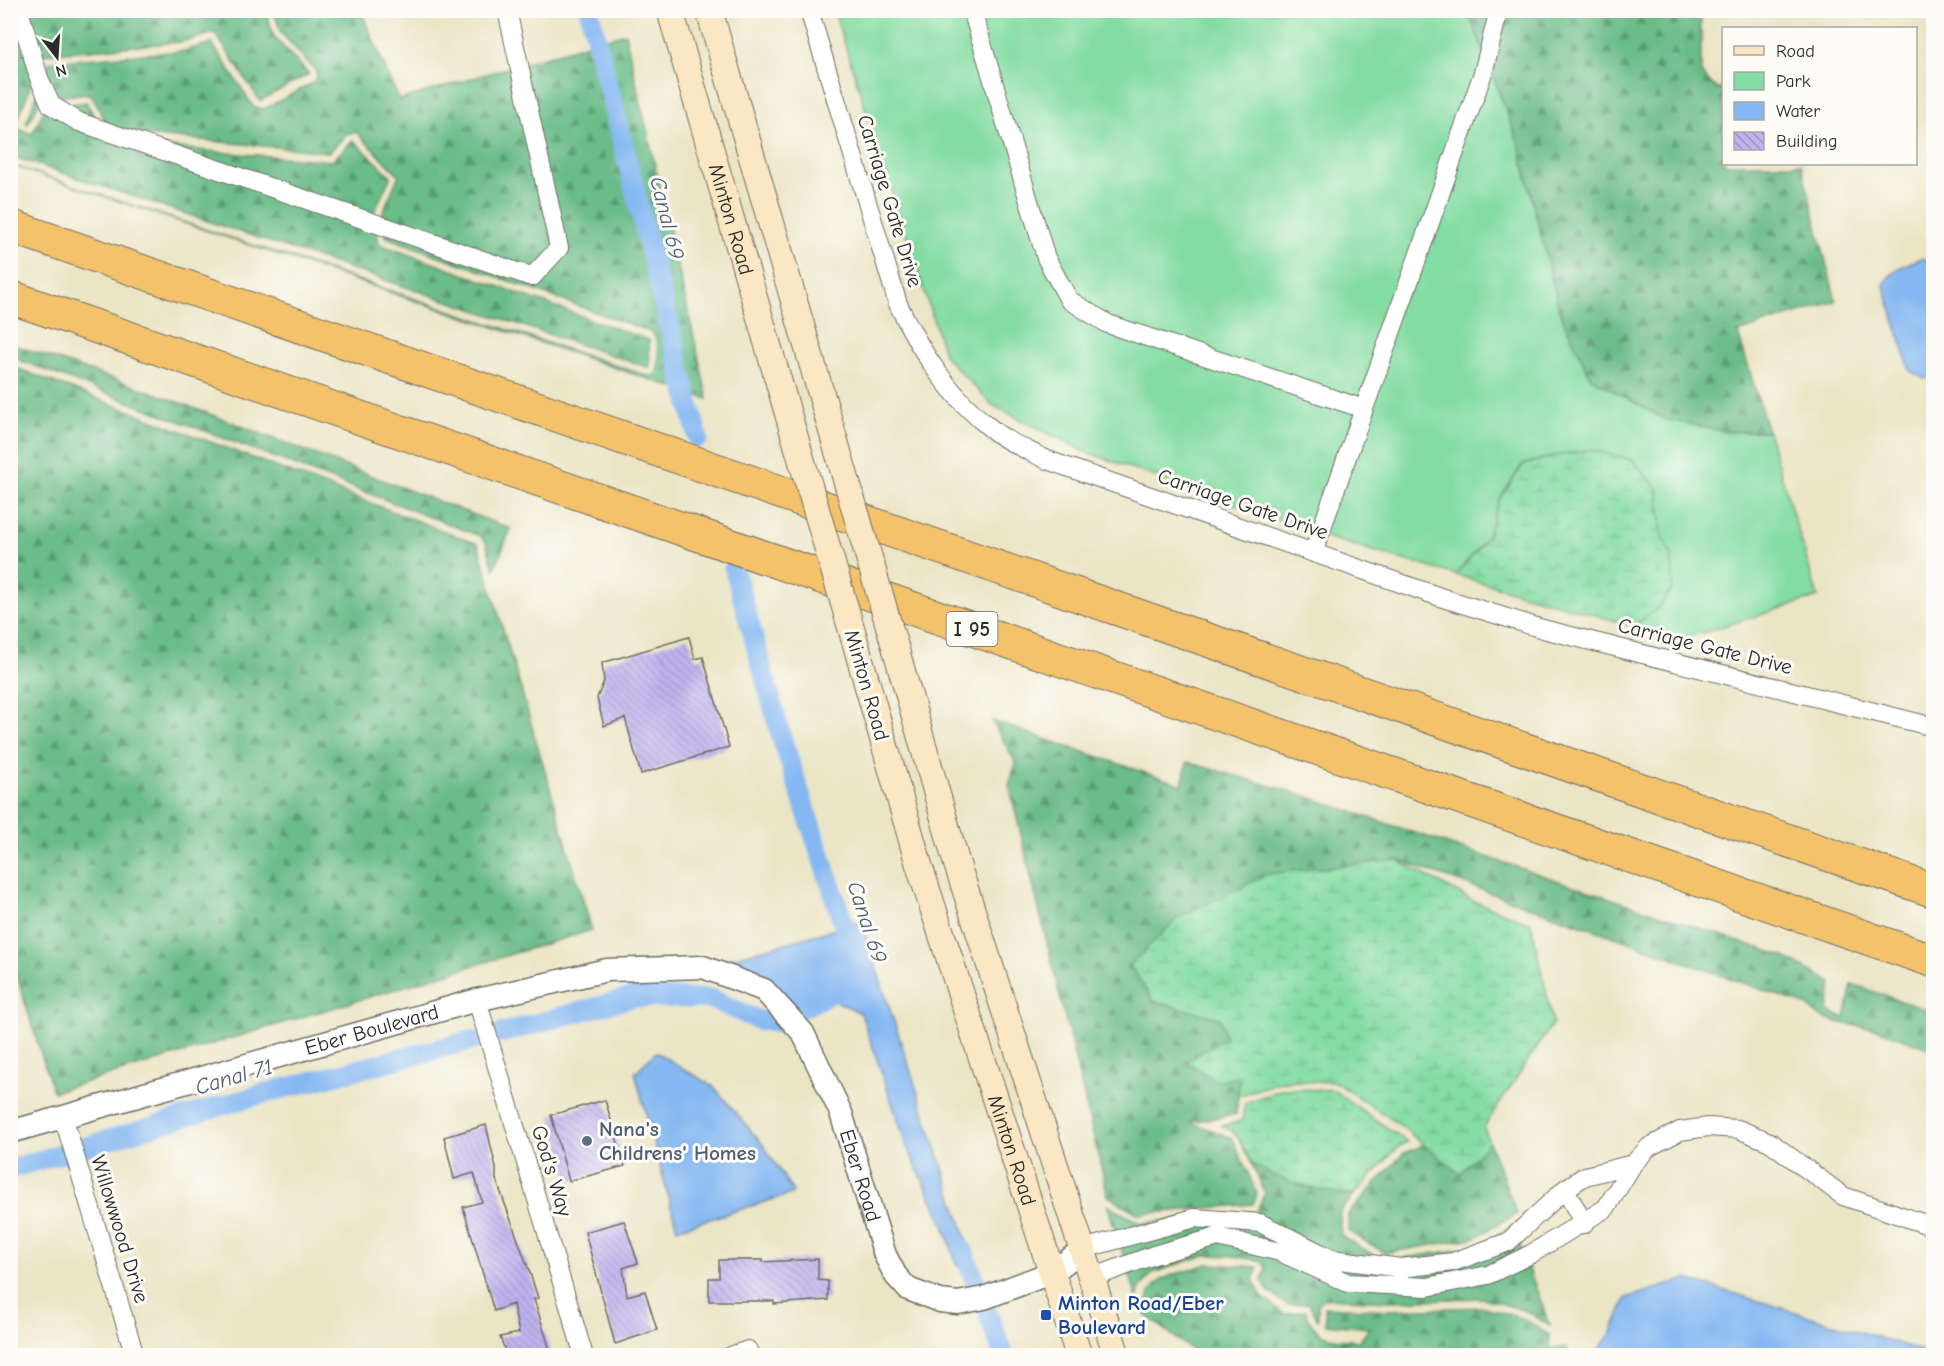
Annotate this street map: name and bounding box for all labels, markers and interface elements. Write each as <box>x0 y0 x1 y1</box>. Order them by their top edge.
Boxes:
north arrow <box>27 27 87 87</box>
legend <box>1722 27 1917 165</box>
text: Road <box>1776 41 1815 62</box>
text: N <box>53 60 69 81</box>
text: Park <box>1776 71 1811 92</box>
text: Water <box>1776 101 1821 122</box>
street label: Carriage Gate Drive <box>852 112 928 290</box>
text: Building <box>1776 131 1838 152</box>
street label: Minton Road <box>704 161 759 278</box>
water label: Canal 69 <box>644 174 690 262</box>
street label: Carriage Gate Drive <box>1155 464 1331 544</box>
road number: I 95 <box>946 612 998 646</box>
street label: Carriage Gate Drive <box>1615 613 1795 679</box>
street label: Minton Road <box>840 627 894 743</box>
water label: Canal 69 <box>842 878 892 966</box>
street label: Eber Boulevard <box>302 999 441 1060</box>
water label: Canal 71 <box>192 1054 276 1100</box>
street label: Minton Road <box>983 1092 1041 1208</box>
place label: Nana's Childrens' Homes <box>599 1117 756 1165</box>
street label: God's Way <box>527 1122 577 1220</box>
street label: Eber Road <box>835 1126 886 1225</box>
marker: Nana's Childrens' Homes <box>580 1134 594 1148</box>
street label: Willowwood Drive <box>86 1152 154 1306</box>
place label: Minton Road/Eber Boulevard <box>1058 1291 1224 1339</box>
marker: Minton Road/Eber Boulevard <box>1039 1308 1053 1322</box>

